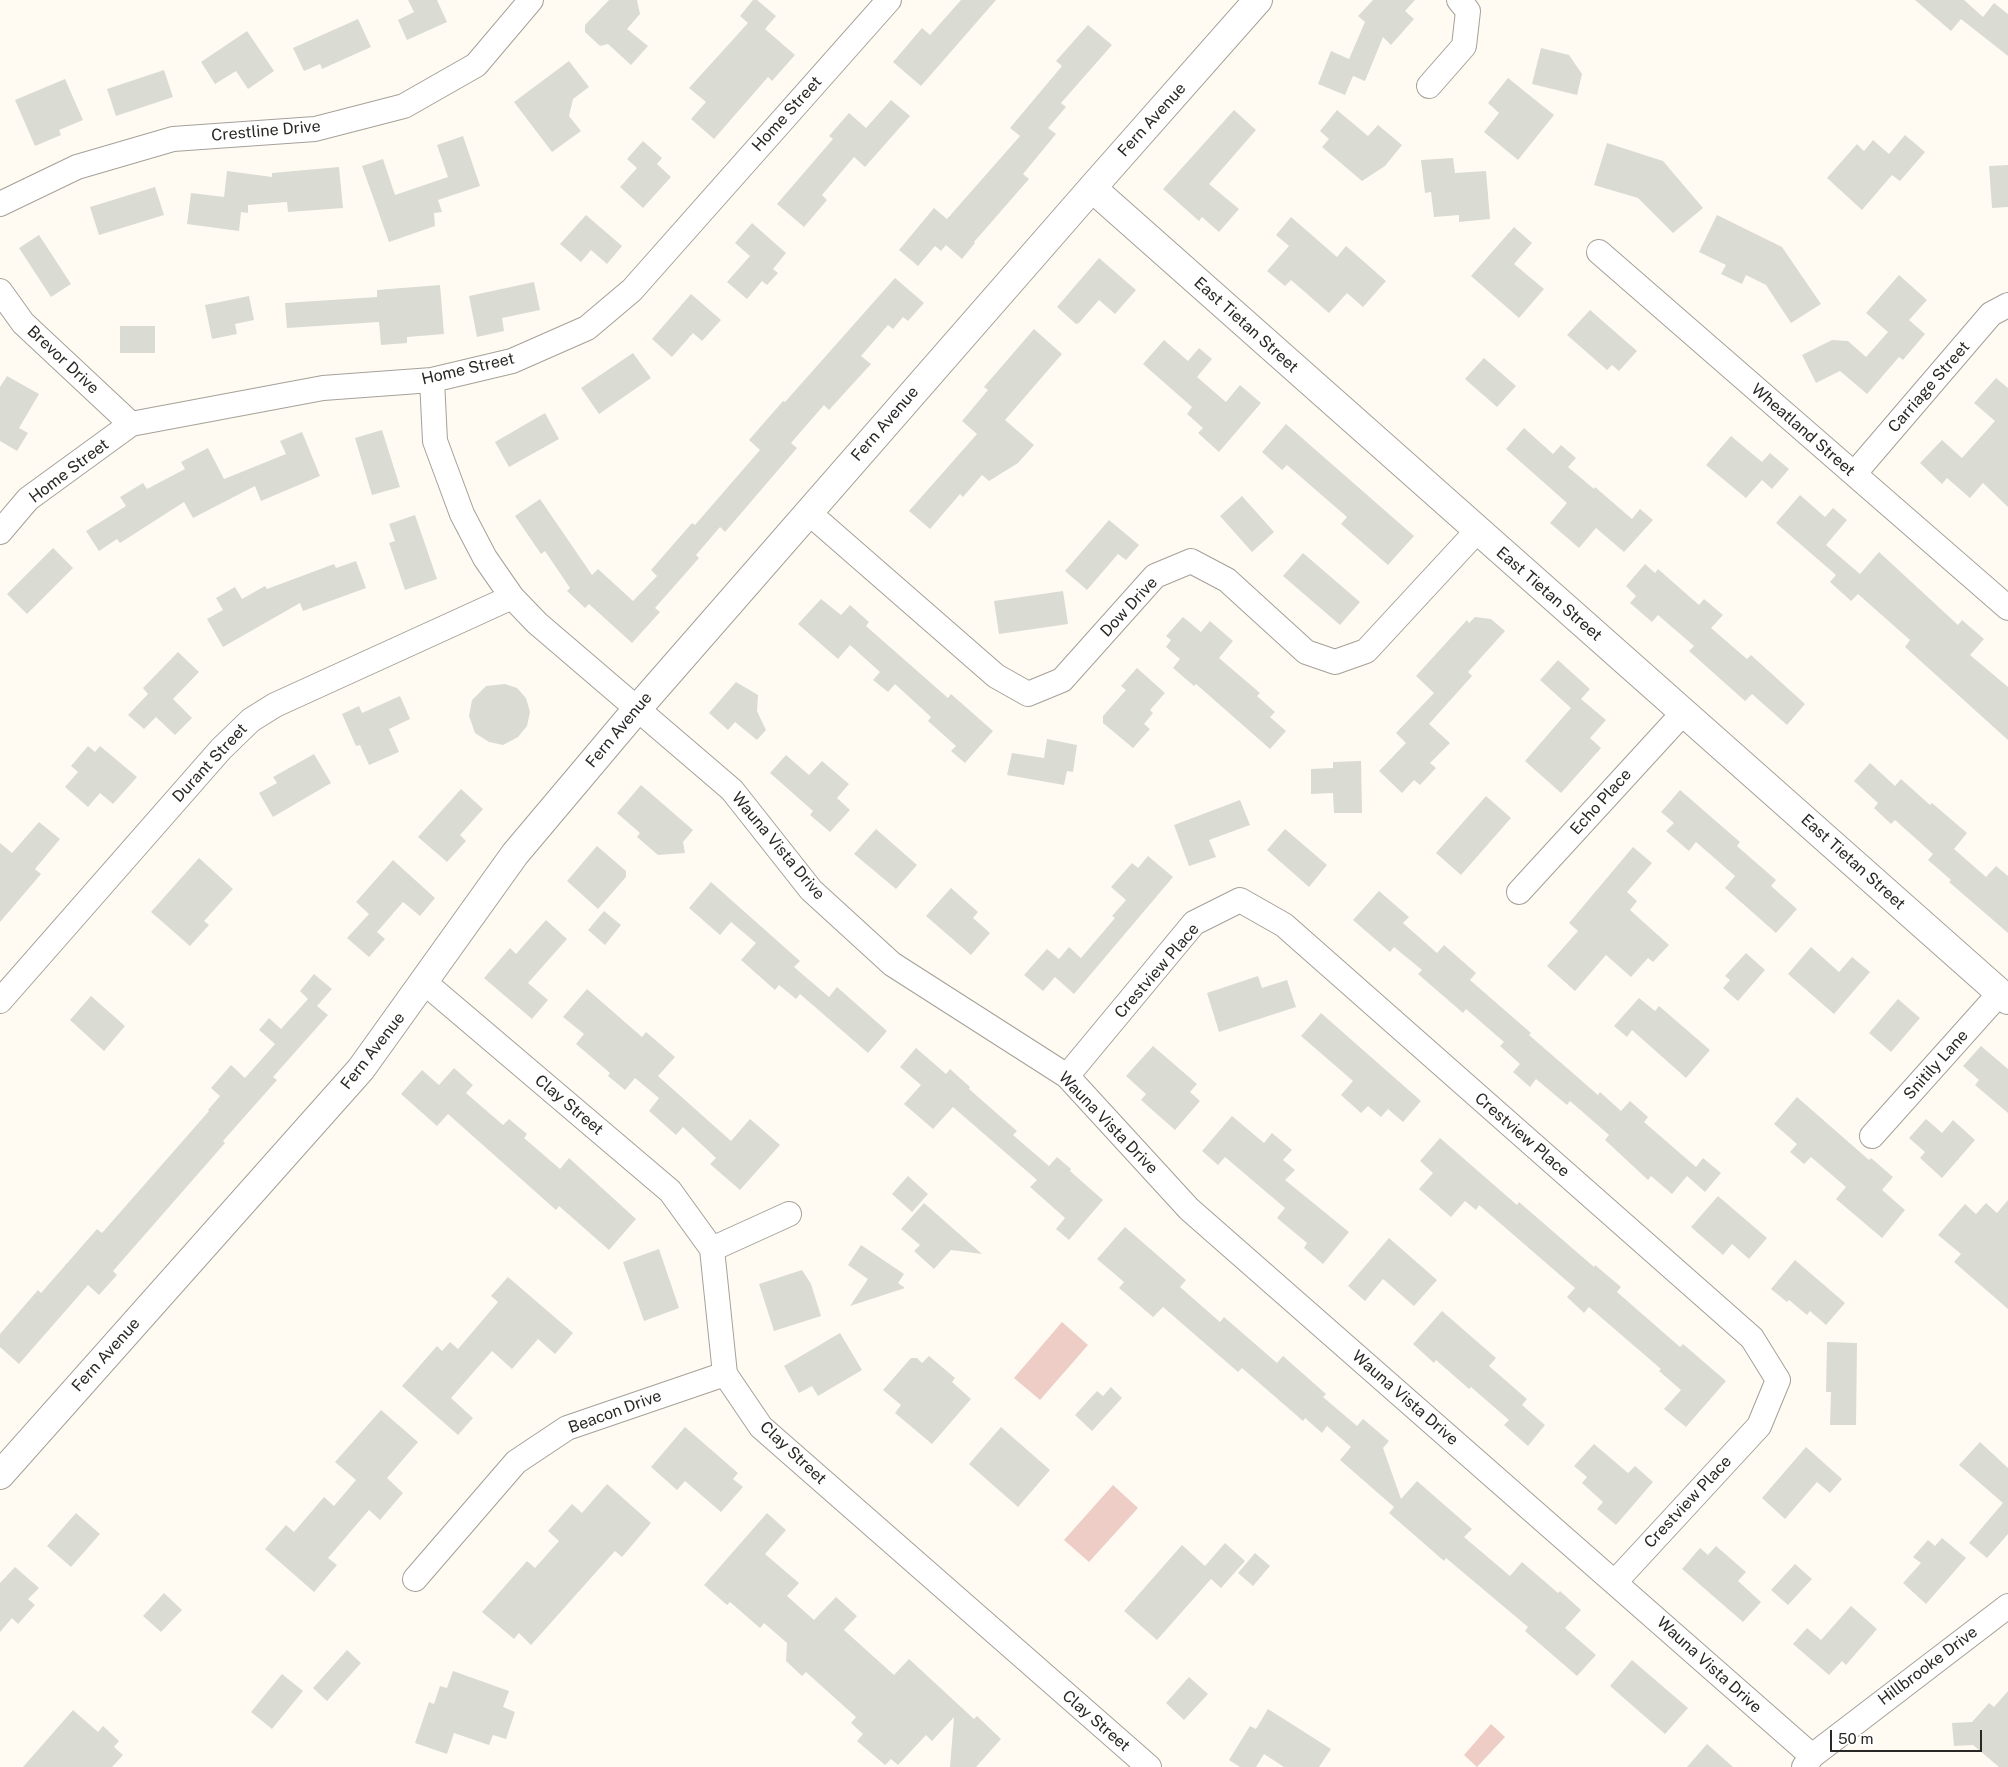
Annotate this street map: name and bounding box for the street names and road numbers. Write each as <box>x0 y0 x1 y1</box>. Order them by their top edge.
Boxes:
street label: Home Street <box>748 72 826 156</box>
street label: Fern Avenue <box>1114 79 1190 161</box>
street label: Crestline Drive <box>211 117 321 145</box>
street label: East Tietan Street <box>1190 273 1302 377</box>
street label: Brevor Drive <box>23 322 103 398</box>
street label: Carriage Street <box>1884 338 1974 436</box>
street label: Home Street <box>420 349 516 389</box>
street label: Wheatland Street <box>1747 380 1859 480</box>
street label: Fern Avenue <box>847 383 923 465</box>
street label: Home Street <box>25 435 113 507</box>
street label: East Tietan Street <box>1492 543 1606 645</box>
street label: Dow Drive <box>1097 573 1161 641</box>
street label: Fern Avenue <box>582 688 656 772</box>
street label: Durant Street <box>169 720 251 806</box>
street label: Echo Place <box>1566 765 1636 839</box>
street label: Wauna Vista Drive <box>727 788 829 904</box>
street label: East Tietan Street <box>1797 810 1909 914</box>
street label: Crestview Place <box>1111 920 1203 1022</box>
street label: Fern Avenue <box>337 1009 409 1093</box>
street label: Snitily Lane <box>1900 1026 1972 1104</box>
street label: Wauna Vista Drive <box>1054 1068 1162 1178</box>
street label: Clay Street <box>531 1071 607 1139</box>
street label: Crestview Place <box>1471 1089 1573 1181</box>
street label: Fern Avenue <box>68 1314 144 1396</box>
street label: Wauna Vista Drive <box>1348 1347 1462 1449</box>
street label: Beacon Drive <box>566 1386 664 1438</box>
street label: Clay Street <box>756 1417 830 1489</box>
street label: Crestview Place <box>1640 1452 1736 1552</box>
street label: Wauna Vista Drive <box>1653 1613 1765 1717</box>
street label: Hillbrooke Drive <box>1875 1622 1981 1710</box>
street label: Clay Street <box>1058 1686 1134 1756</box>

